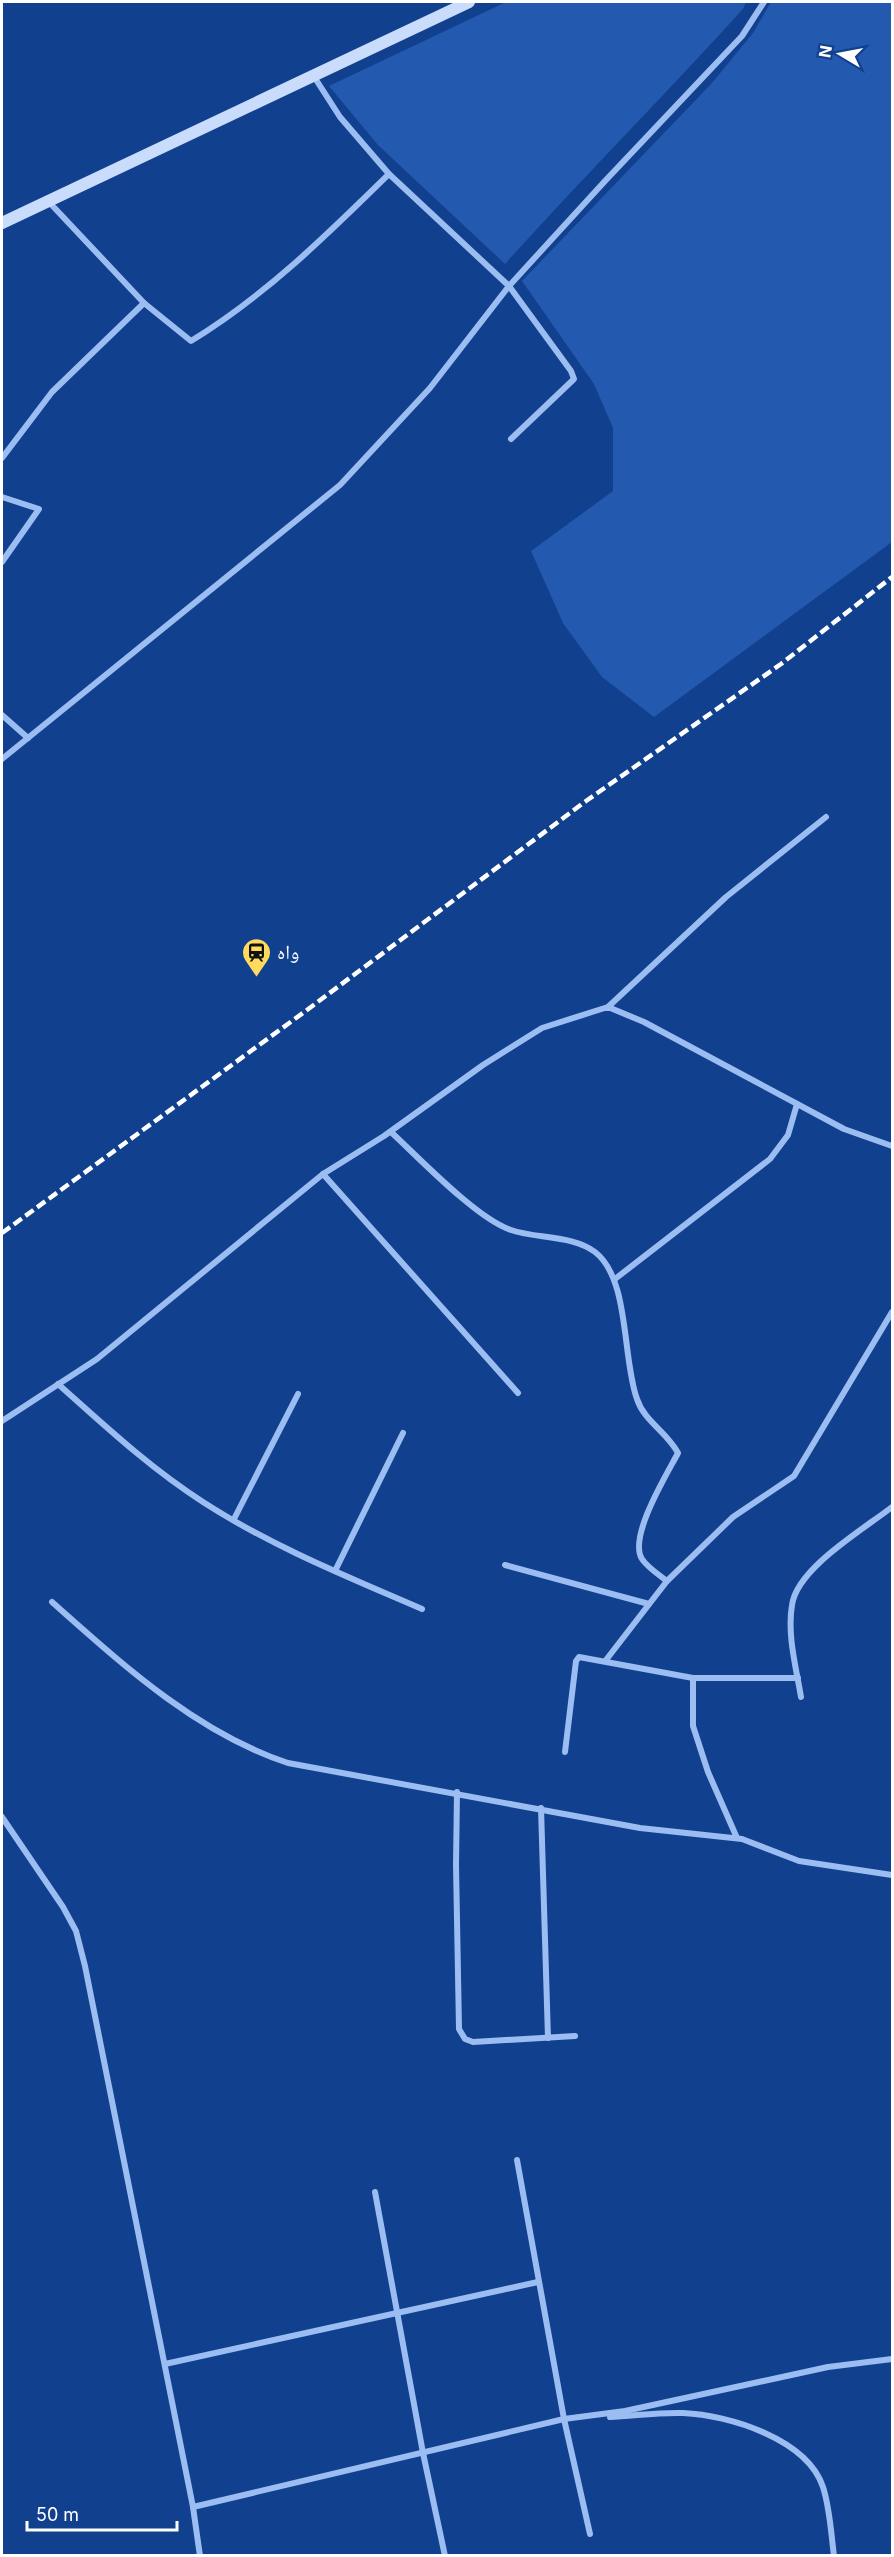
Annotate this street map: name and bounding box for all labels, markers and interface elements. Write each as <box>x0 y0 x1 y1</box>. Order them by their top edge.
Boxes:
north arrow <box>810 24 870 84</box>
text: N <box>814 44 836 59</box>
station icon: واہ <box>240 936 272 978</box>
place label: واہ <box>277 940 299 964</box>
scale bar <box>27 2494 177 2532</box>
text: 50 m <box>36 2504 79 2525</box>

